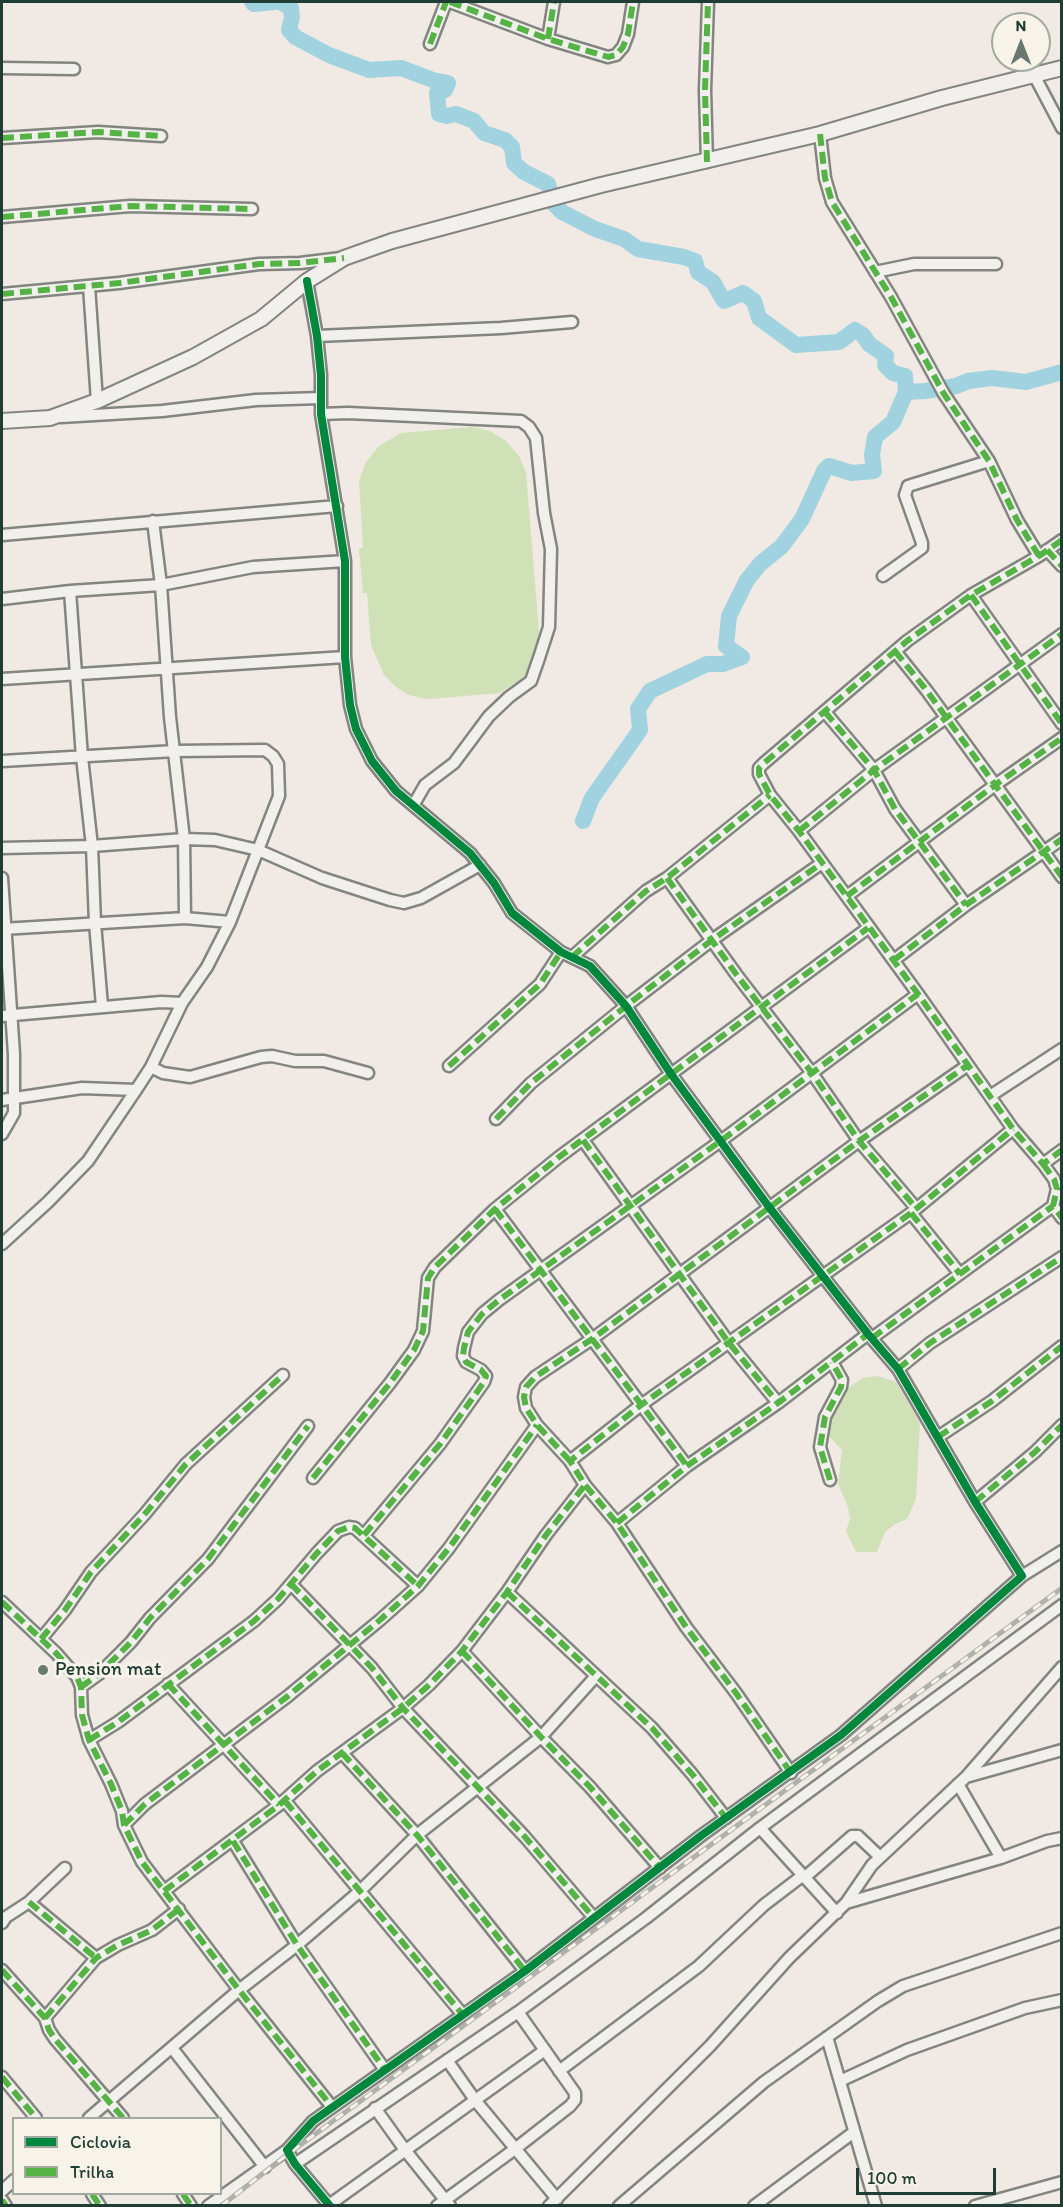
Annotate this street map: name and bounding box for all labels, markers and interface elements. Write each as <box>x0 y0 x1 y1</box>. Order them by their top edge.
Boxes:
north arrow <box>991 12 1051 72</box>
text: N <box>1016 16 1026 35</box>
place label: Pension mat <box>55 1658 161 1682</box>
marker: Pension mat <box>36 1663 50 1677</box>
legend <box>12 2117 222 2195</box>
text: Ciclovia <box>70 2131 131 2153</box>
scale bar <box>859 2156 998 2194</box>
text: Trilha <box>70 2161 114 2183</box>
text: 100 m <box>867 2167 917 2189</box>

